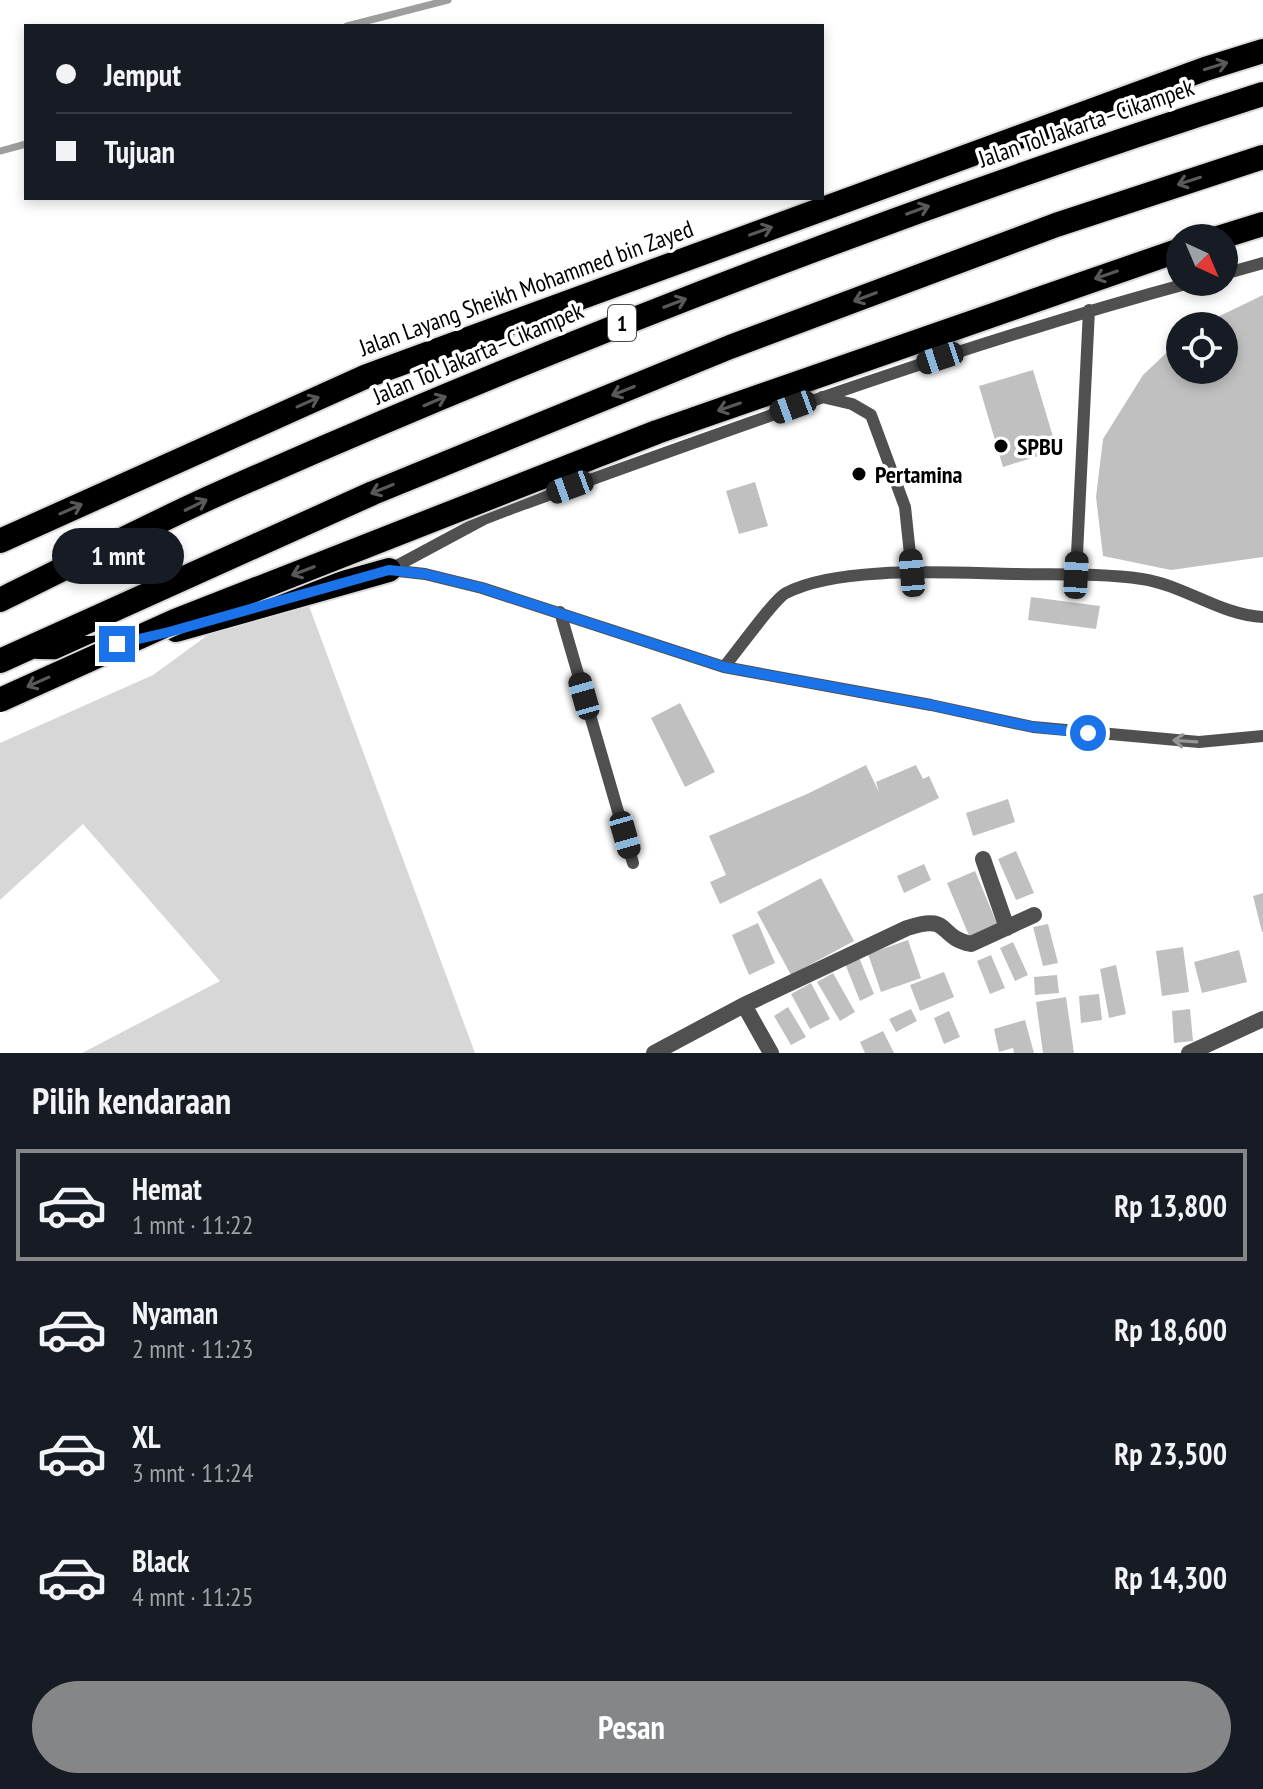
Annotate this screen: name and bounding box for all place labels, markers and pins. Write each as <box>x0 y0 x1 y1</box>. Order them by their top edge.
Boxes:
place label: SPBU <box>1017 431 1063 462</box>
marker: SPBU <box>992 437 1010 455</box>
place label: Pertamina <box>875 459 963 490</box>
marker: Pertamina <box>850 465 868 483</box>

